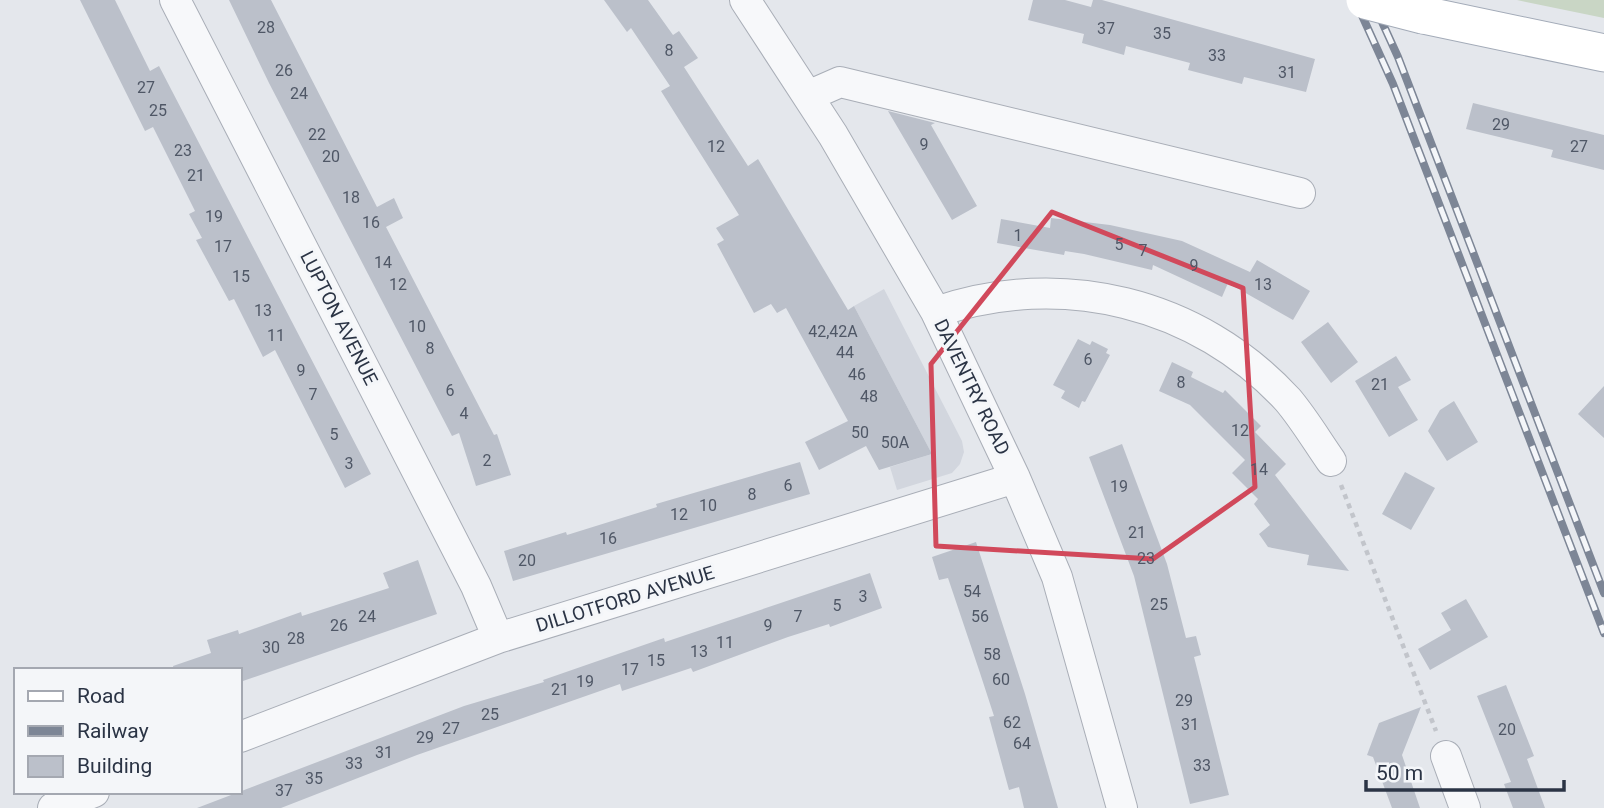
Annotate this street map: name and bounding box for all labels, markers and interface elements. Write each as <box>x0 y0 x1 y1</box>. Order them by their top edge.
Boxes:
house number: 28 <box>257 18 275 37</box>
house number: 37 <box>1097 19 1115 38</box>
house number: 35 <box>1153 24 1171 43</box>
house number: 8 <box>665 41 674 60</box>
house number: 33 <box>1208 46 1226 65</box>
house number: 26 <box>275 61 293 80</box>
house number: 31 <box>1278 63 1296 82</box>
house number: 27 <box>137 78 155 97</box>
house number: 24 <box>290 84 308 103</box>
house number: 25 <box>149 101 167 120</box>
house number: 29 <box>1492 115 1510 134</box>
house number: 22 <box>308 125 326 144</box>
house number: 9 <box>920 135 929 154</box>
house number: 12 <box>707 137 725 156</box>
house number: 27 <box>1570 137 1588 156</box>
house number: 23 <box>174 141 192 160</box>
house number: 20 <box>322 147 340 166</box>
house number: 21 <box>187 166 205 185</box>
house number: 18 <box>342 188 360 207</box>
house number: 19 <box>205 207 223 226</box>
house number: 16 <box>362 213 380 232</box>
house number: 1 <box>1014 226 1023 245</box>
house number: 5 <box>1115 235 1124 254</box>
house number: 17 <box>214 237 232 256</box>
house number: 7 <box>1139 241 1148 260</box>
street label: LUPTON AVENUE <box>295 247 383 389</box>
house number: 14 <box>374 253 392 272</box>
house number: 9 <box>1190 256 1199 275</box>
house number: 15 <box>232 267 250 286</box>
house number: 12 <box>389 275 407 294</box>
house number: 13 <box>1254 275 1272 294</box>
house number: 13 <box>254 301 272 320</box>
street label: DAVENTRY ROAD <box>929 315 1015 459</box>
house number: 10 <box>408 317 426 336</box>
house number: 42,42A <box>808 322 858 341</box>
house number: 11 <box>267 326 285 345</box>
house number: 8 <box>426 339 435 358</box>
house number: 44 <box>836 343 854 362</box>
house number: 6 <box>1084 350 1093 369</box>
house number: 9 <box>297 361 306 380</box>
house number: 46 <box>848 365 866 384</box>
house number: 8 <box>1177 373 1186 392</box>
house number: 21 <box>1371 375 1389 394</box>
house number: 6 <box>446 381 455 400</box>
house number: 7 <box>309 385 318 404</box>
house number: 48 <box>860 387 878 406</box>
house number: 4 <box>460 404 469 423</box>
house number: 12 <box>1231 421 1249 440</box>
house number: 50 <box>851 423 869 442</box>
house number: 5 <box>330 425 339 444</box>
house number: 50A <box>881 433 910 452</box>
house number: 2 <box>483 451 492 470</box>
house number: 3 <box>345 454 354 473</box>
house number: 14 <box>1250 460 1268 479</box>
house number: 6 <box>784 476 793 495</box>
house number: 19 <box>1110 477 1128 496</box>
house number: 8 <box>748 485 757 504</box>
house number: 10 <box>699 496 717 515</box>
house number: 12 <box>670 505 688 524</box>
house number: 21 <box>1128 523 1146 542</box>
house number: 16 <box>599 529 617 548</box>
house number: 23 <box>1137 549 1155 568</box>
house number: 20 <box>518 551 536 570</box>
street label: DILLOTFORD AVENUE <box>533 561 717 637</box>
house number: 54 <box>963 582 981 601</box>
house number: 3 <box>859 587 868 606</box>
house number: 25 <box>1150 595 1168 614</box>
house number: 5 <box>833 596 842 615</box>
house number: 24 <box>358 607 376 626</box>
house number: 7 <box>794 607 803 626</box>
house number: 56 <box>971 607 989 626</box>
house number: 26 <box>330 616 348 635</box>
house number: 9 <box>764 616 773 635</box>
house number: 28 <box>287 629 305 648</box>
house number: 11 <box>716 633 734 652</box>
house number: 30 <box>262 638 280 657</box>
house number: 13 <box>690 642 708 661</box>
house number: 58 <box>983 645 1001 664</box>
house number: 15 <box>647 651 665 670</box>
house number: 17 <box>621 660 639 679</box>
legend <box>14 668 242 794</box>
house number: 60 <box>992 670 1010 689</box>
house number: 19 <box>576 672 594 691</box>
house number: 21 <box>551 680 569 699</box>
text: Road <box>77 684 125 708</box>
house number: 29 <box>1175 691 1193 710</box>
house number: 25 <box>481 705 499 724</box>
house number: 62 <box>1003 713 1021 732</box>
house number: 31 <box>1181 715 1199 734</box>
text: Railway <box>77 719 149 743</box>
house number: 27 <box>442 719 460 738</box>
house number: 20 <box>1498 720 1516 739</box>
house number: 29 <box>416 728 434 747</box>
house number: 64 <box>1013 734 1031 753</box>
house number: 31 <box>375 743 393 762</box>
scale bar <box>1366 748 1564 792</box>
text: Building <box>77 754 152 778</box>
house number: 33 <box>345 754 363 773</box>
house number: 33 <box>1193 756 1211 775</box>
text: 50 m <box>1376 761 1423 785</box>
house number: 35 <box>305 769 323 788</box>
house number: 37 <box>275 781 293 800</box>

